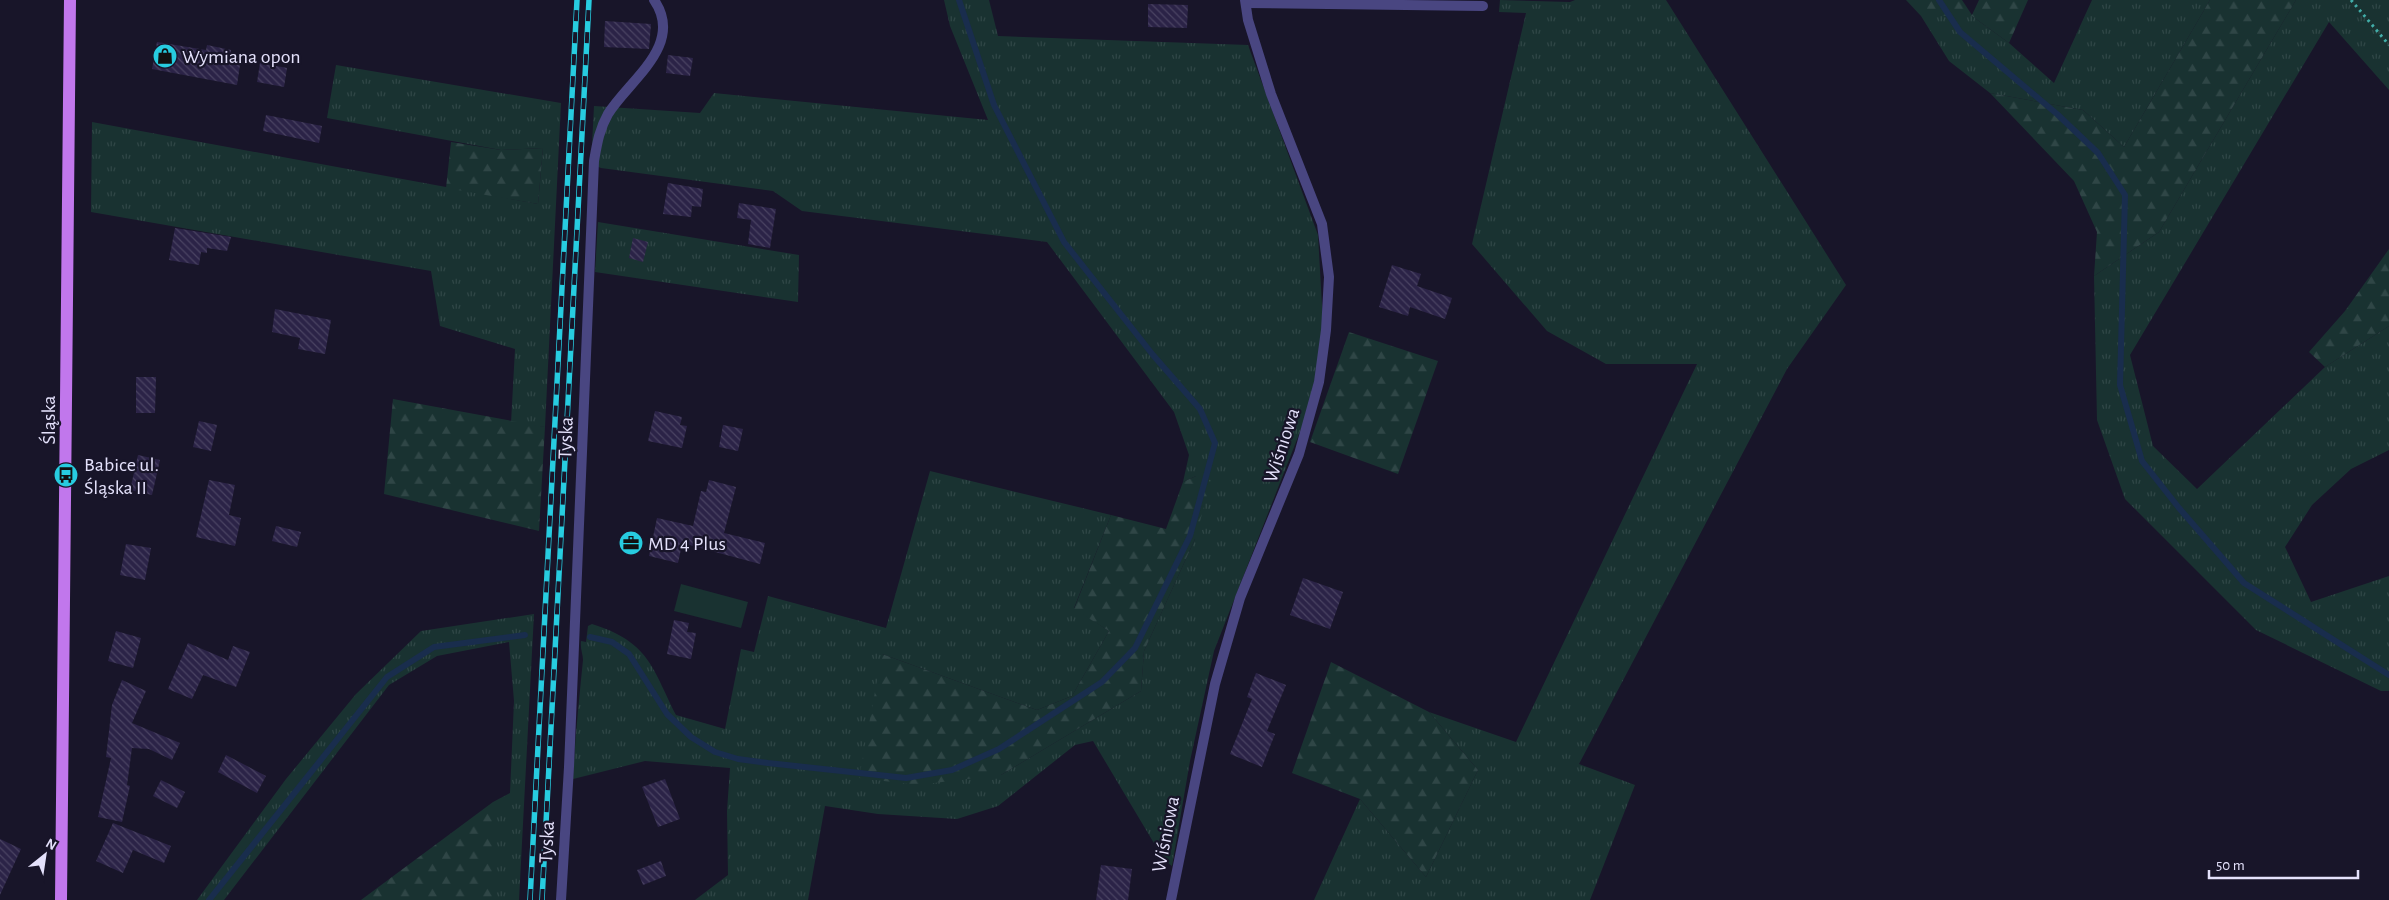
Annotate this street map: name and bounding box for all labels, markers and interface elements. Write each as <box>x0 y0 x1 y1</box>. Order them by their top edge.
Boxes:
shop icon: Wymiana opon <box>152 43 178 69</box>
place label: Wymiana opon <box>182 47 301 67</box>
street label: Śląska <box>38 396 59 444</box>
street label: Wiśniowa <box>1261 406 1303 485</box>
street label: Tyska <box>555 417 577 460</box>
place label: Babice ul. Śląska II <box>84 455 159 498</box>
bus stop icon: Babice ul. Śląska II <box>53 462 79 488</box>
office icon: MD 4 Plus <box>618 530 644 556</box>
place label: MD 4 Plus <box>648 534 726 554</box>
street label: Wiśniowa <box>1149 794 1183 874</box>
street label: Tyska <box>536 820 558 864</box>
north arrow <box>20 830 70 880</box>
text: N <box>43 836 59 853</box>
scale bar <box>2209 848 2358 880</box>
text: 50 m <box>2216 858 2245 873</box>

